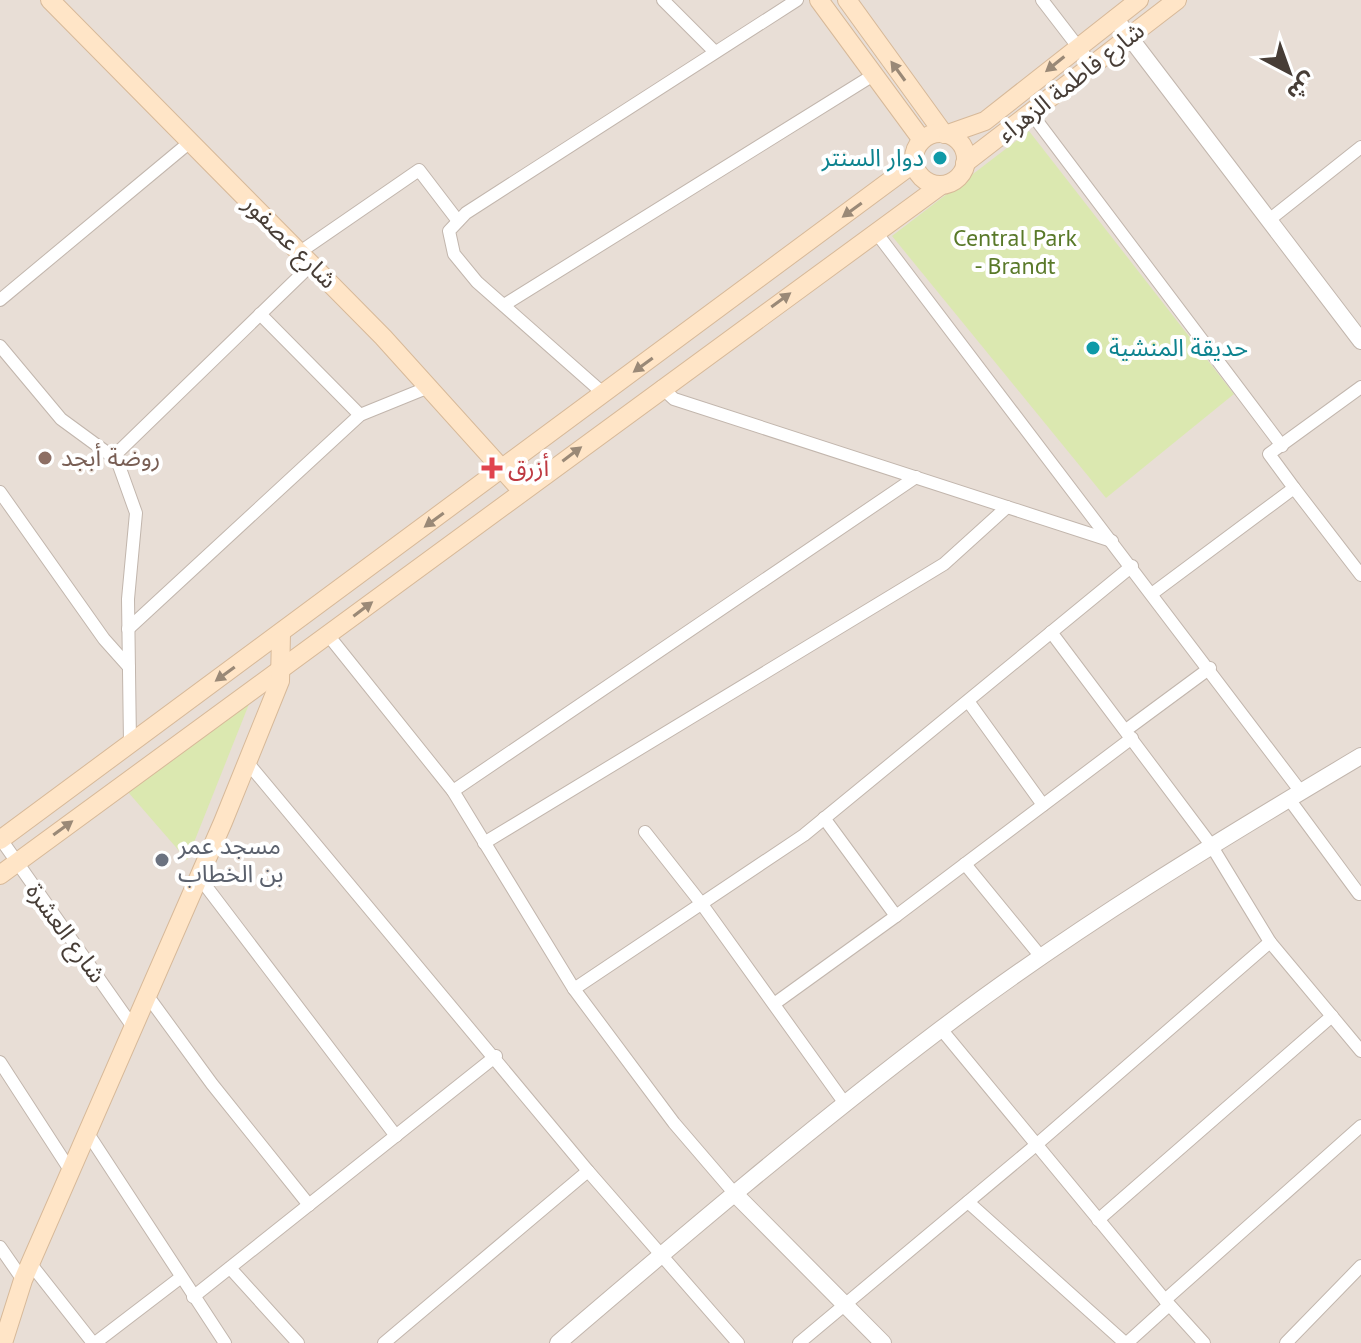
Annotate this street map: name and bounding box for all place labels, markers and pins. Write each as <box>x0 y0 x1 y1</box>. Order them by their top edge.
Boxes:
place label: دوار السنتر <box>821 142 924 173</box>
marker: دوار السنتر <box>931 149 949 167</box>
place label: حديقة المنشية <box>1109 332 1248 363</box>
marker: حديقة المنشية <box>1084 339 1102 357</box>
place label: روضة أبجد <box>61 442 160 473</box>
marker: روضة أبجد <box>36 449 54 467</box>
place label: أزرق <box>508 452 549 483</box>
marker: أزرق <box>483 459 501 477</box>
place label: مسجد عمر بن الخطاب <box>177 830 283 889</box>
marker: مسجد عمر بن الخطاب <box>153 851 171 869</box>

